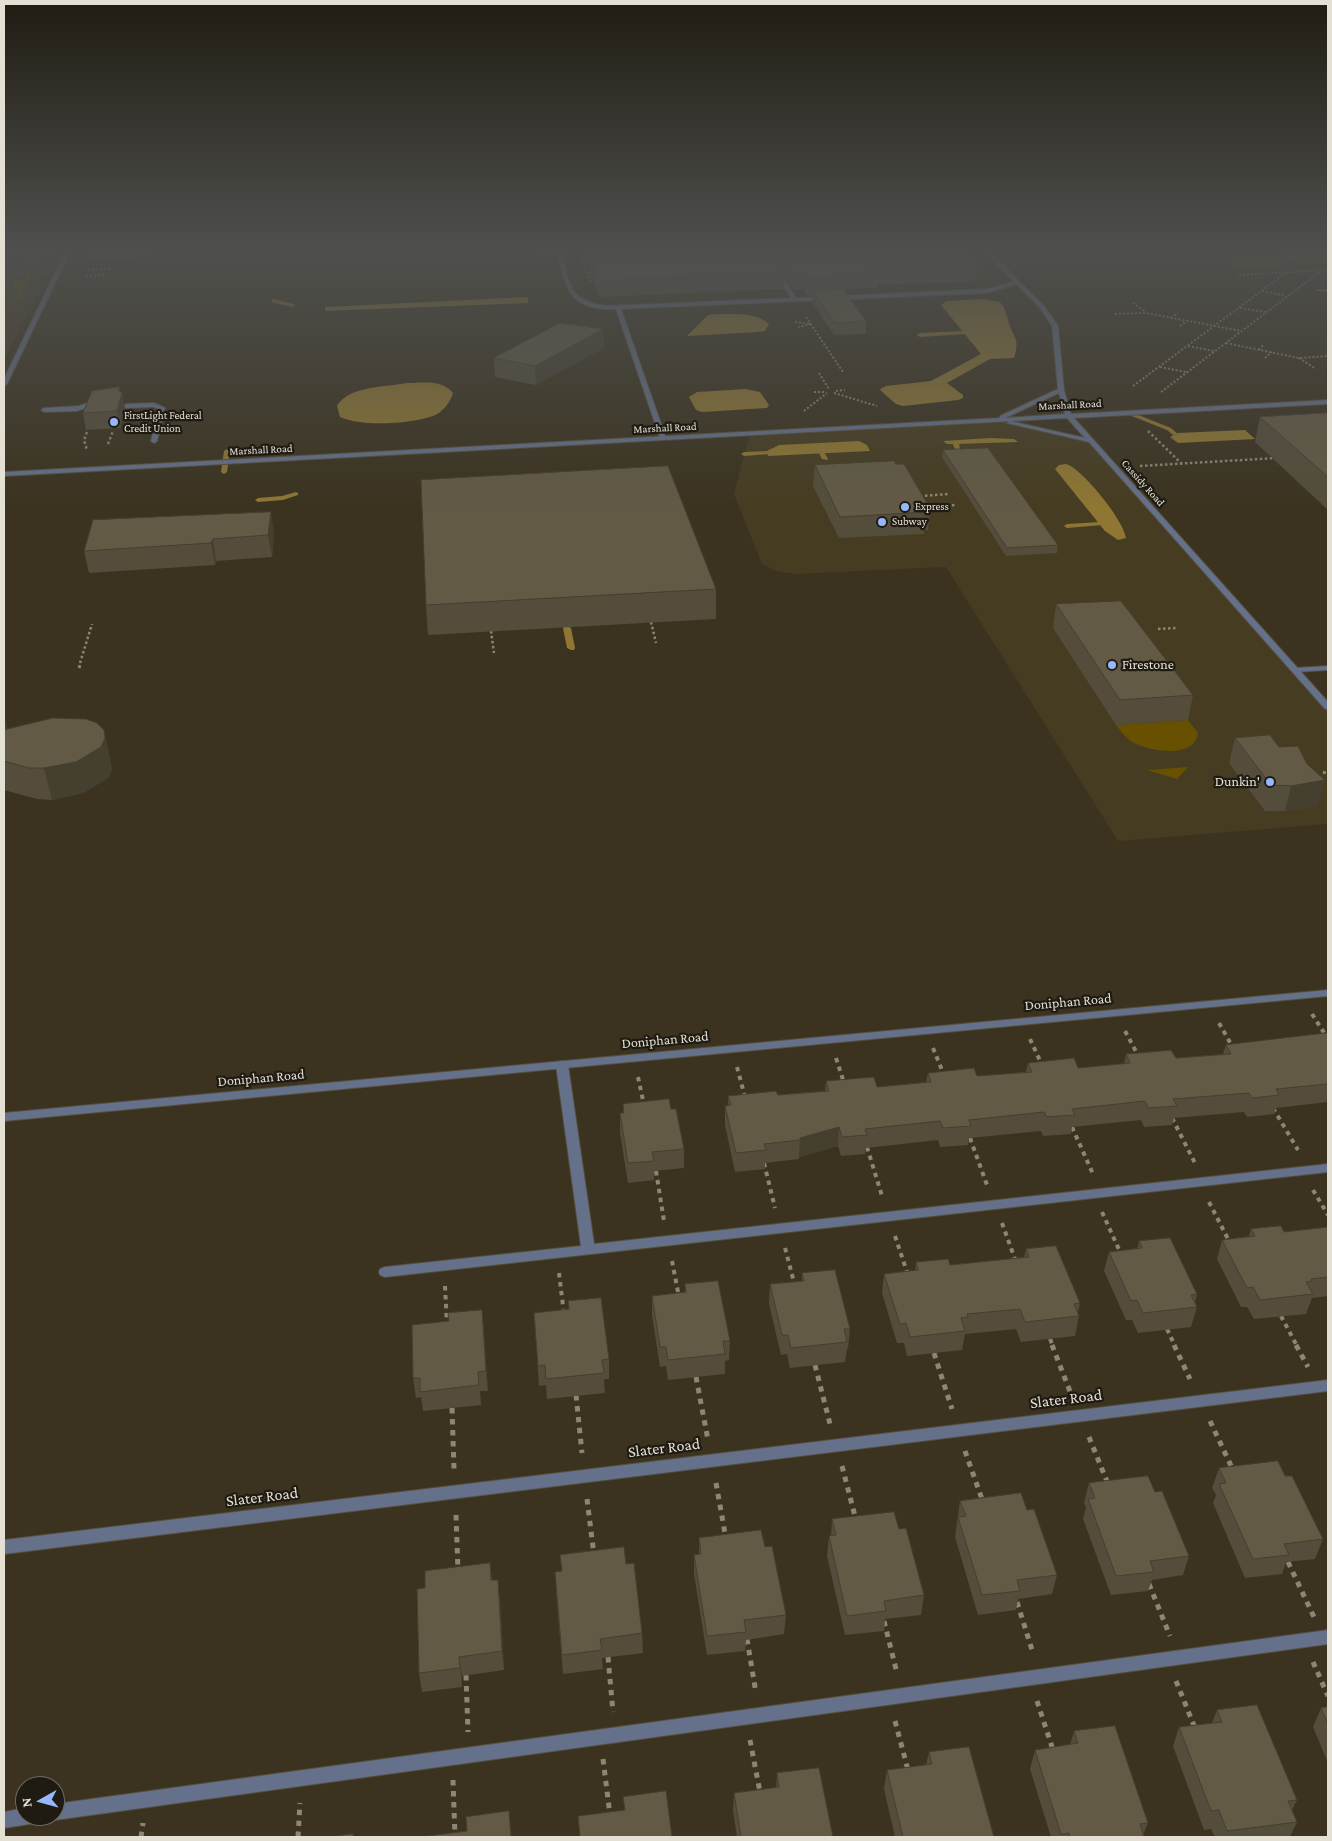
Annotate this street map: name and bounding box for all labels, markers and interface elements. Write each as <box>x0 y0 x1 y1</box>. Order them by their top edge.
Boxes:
street label: Marshall Road <box>1038 397 1102 413</box>
place label: FirstLight Federal Credit Union <box>124 409 202 435</box>
marker: FirstLight Federal Credit Union <box>108 416 120 428</box>
street label: Marshall Road <box>633 420 697 436</box>
street label: Marshall Road <box>229 442 293 458</box>
street label: Cassidy Road <box>1119 457 1167 509</box>
place label: Express <box>915 500 949 514</box>
marker: Express <box>899 501 911 513</box>
place label: Subway <box>892 515 927 529</box>
marker: Subway <box>876 516 888 528</box>
place label: Firestone <box>1122 657 1174 673</box>
marker: Firestone <box>1106 659 1118 671</box>
place label: Dunkin' <box>1215 774 1260 790</box>
marker: Dunkin' <box>1264 776 1276 788</box>
street label: Doniphan Road <box>1024 990 1112 1014</box>
street label: Doniphan Road <box>621 1028 709 1052</box>
street label: Doniphan Road <box>217 1066 305 1090</box>
street label: Slater Road <box>1029 1385 1103 1413</box>
street label: Slater Road <box>627 1434 701 1462</box>
street label: Slater Road <box>225 1483 299 1511</box>
north arrow <box>15 1776 65 1826</box>
text: N <box>18 1797 35 1808</box>

